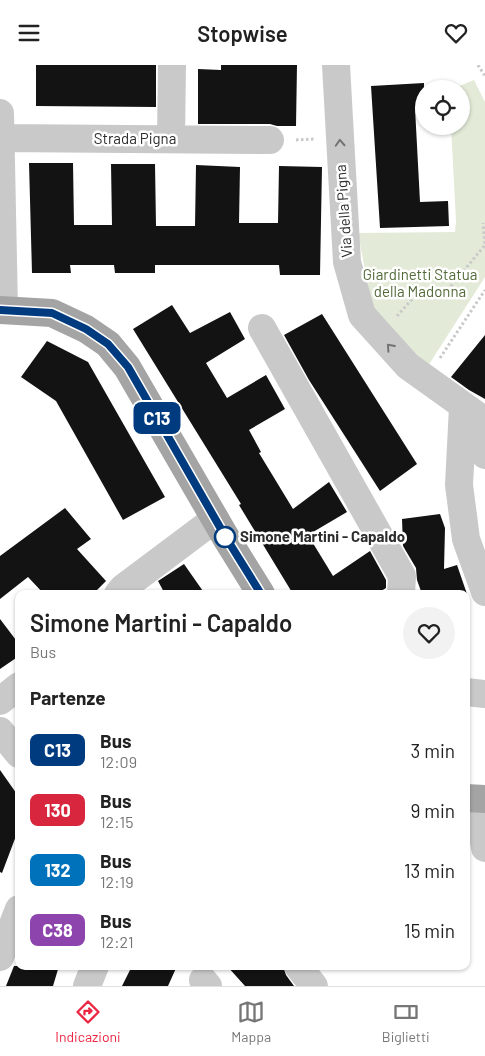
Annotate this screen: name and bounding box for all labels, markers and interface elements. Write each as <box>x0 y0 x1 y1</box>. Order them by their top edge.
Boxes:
icon: menu <box>15 19 43 47</box>
icon: heart <box>442 19 470 47</box>
text: Stopwise <box>197 20 288 46</box>
map controls <box>415 80 470 135</box>
button: locate <box>415 80 470 135</box>
street label: Strada Pigna <box>94 129 176 147</box>
one-way arrow <box>334 139 345 147</box>
street label: Via della Pigna <box>331 164 355 258</box>
park label: Giardinetti Statua della Madonna <box>363 265 477 300</box>
one-way arrow <box>387 344 396 353</box>
line badge: C13 <box>128 402 186 434</box>
text: C13 <box>143 407 171 429</box>
marker: Simone Martini - Capaldo <box>214 526 236 548</box>
place label: Simone Martini - Capaldo <box>240 527 405 545</box>
button: heart <box>403 607 455 659</box>
text: Simone Martini - Capaldo <box>30 608 292 637</box>
text: Bus <box>30 642 56 661</box>
text: Partenze <box>30 686 106 709</box>
text: Bus <box>100 729 132 752</box>
text: C13 <box>44 739 71 761</box>
text: 3 min <box>411 739 455 762</box>
text: 12:09 <box>100 752 137 771</box>
text: Bus <box>100 789 132 812</box>
text: 130 <box>44 799 71 821</box>
text: 9 min <box>411 799 455 822</box>
text: 12:15 <box>100 812 133 831</box>
text: Bus <box>100 849 132 872</box>
text: 132 <box>44 859 71 881</box>
text: 13 min <box>404 859 455 882</box>
text: 12:19 <box>100 872 134 891</box>
text: Bus <box>100 909 132 932</box>
text: C38 <box>42 919 73 941</box>
text: 15 min <box>404 919 455 942</box>
text: 12:21 <box>100 932 134 951</box>
tab: Indicazioni <box>55 998 121 1045</box>
tab: Mappa <box>231 998 271 1045</box>
tab: Biglietti <box>382 998 430 1045</box>

